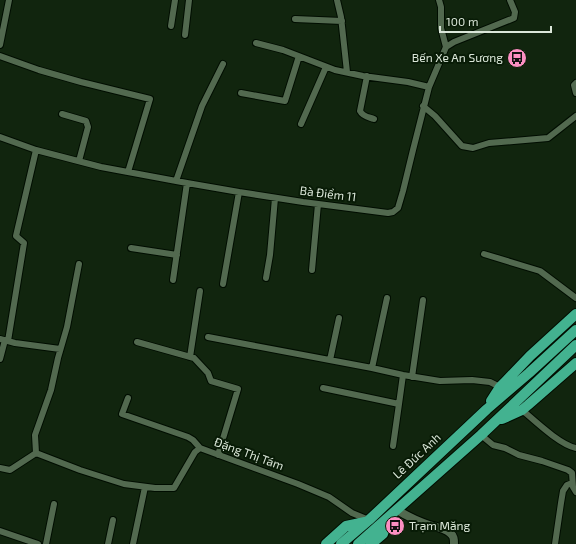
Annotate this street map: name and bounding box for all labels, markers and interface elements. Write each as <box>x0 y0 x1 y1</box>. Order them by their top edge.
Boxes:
scale bar <box>440 8 551 34</box>
text: 100 m <box>446 14 478 28</box>
bus stop icon: Bến Xe An Sương <box>506 47 528 69</box>
place label: Bến Xe An Sương <box>412 50 503 64</box>
street label: Bà Điểm 11 <box>299 183 357 203</box>
street label: Lê Đức Anh <box>390 430 443 481</box>
street label: Đặng Thị Tám <box>212 434 286 473</box>
bus stop icon: Trạm Măng <box>384 515 406 537</box>
place label: Trạm Măng <box>409 518 471 533</box>

